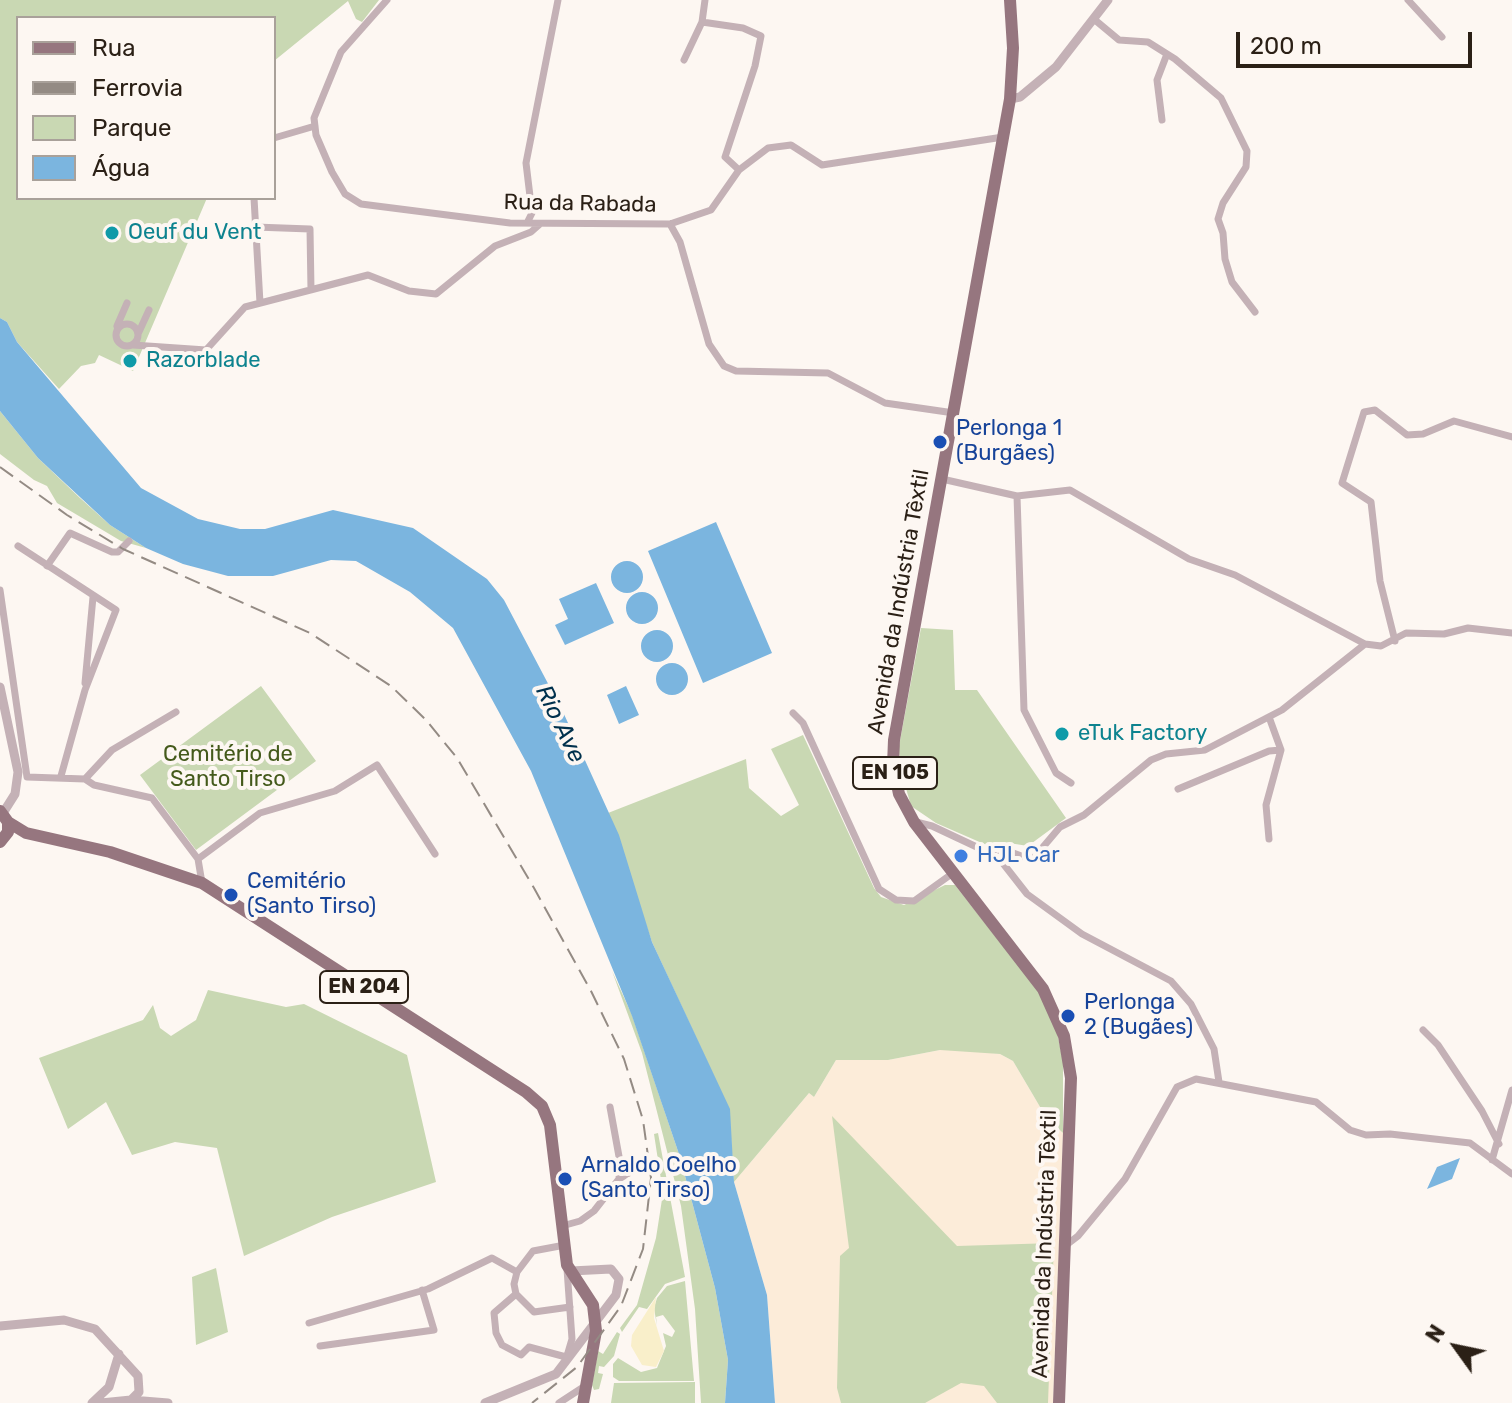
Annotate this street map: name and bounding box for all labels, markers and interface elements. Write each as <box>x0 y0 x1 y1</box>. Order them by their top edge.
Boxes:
legend <box>16 16 276 200</box>
scale bar <box>1240 16 1476 66</box>
text: 200 m <box>1250 32 1322 60</box>
text: Rua <box>92 34 135 62</box>
text: Ferrovia <box>92 74 183 102</box>
text: Parque <box>92 114 171 142</box>
text: Água <box>92 154 150 182</box>
street label: Rua da Rabada <box>503 189 657 219</box>
place label: Oeuf du Vent <box>128 220 261 246</box>
marker: Oeuf du Vent <box>103 224 121 242</box>
place label: Razorblade <box>146 348 261 374</box>
marker: Razorblade <box>121 352 139 370</box>
place label: Perlonga 1 (Burgães) <box>956 416 1062 468</box>
marker: Perlonga 1 (Burgães) <box>931 433 949 451</box>
street label: Avenida da Indústria Têxtil <box>863 467 935 737</box>
water label: Rio Ave <box>529 680 591 768</box>
place label: eTuk Factory <box>1078 721 1207 747</box>
marker: eTuk Factory <box>1053 725 1071 743</box>
park label: Cemitério de Santo Tirso <box>163 742 293 794</box>
road number: EN 105 <box>853 757 937 789</box>
place label: HJL Car <box>977 843 1060 869</box>
marker: HJL Car <box>952 847 970 865</box>
place label: Cemitério (Santo Tirso) <box>247 869 376 920</box>
marker: Cemitério (Santo Tirso) <box>222 886 240 904</box>
road number: EN 204 <box>320 971 408 1003</box>
place label: Perlonga 2 (Bugães) <box>1084 990 1193 1042</box>
marker: Perlonga 2 (Bugães) <box>1059 1007 1077 1025</box>
street label: Avenida da Indústria Têxtil <box>1027 1109 1063 1379</box>
place label: Arnaldo Coelho (Santo Tirso) <box>581 1153 737 1204</box>
marker: Arnaldo Coelho (Santo Tirso) <box>556 1170 574 1188</box>
north arrow <box>1416 1307 1496 1387</box>
text: N <box>1420 1320 1451 1348</box>

